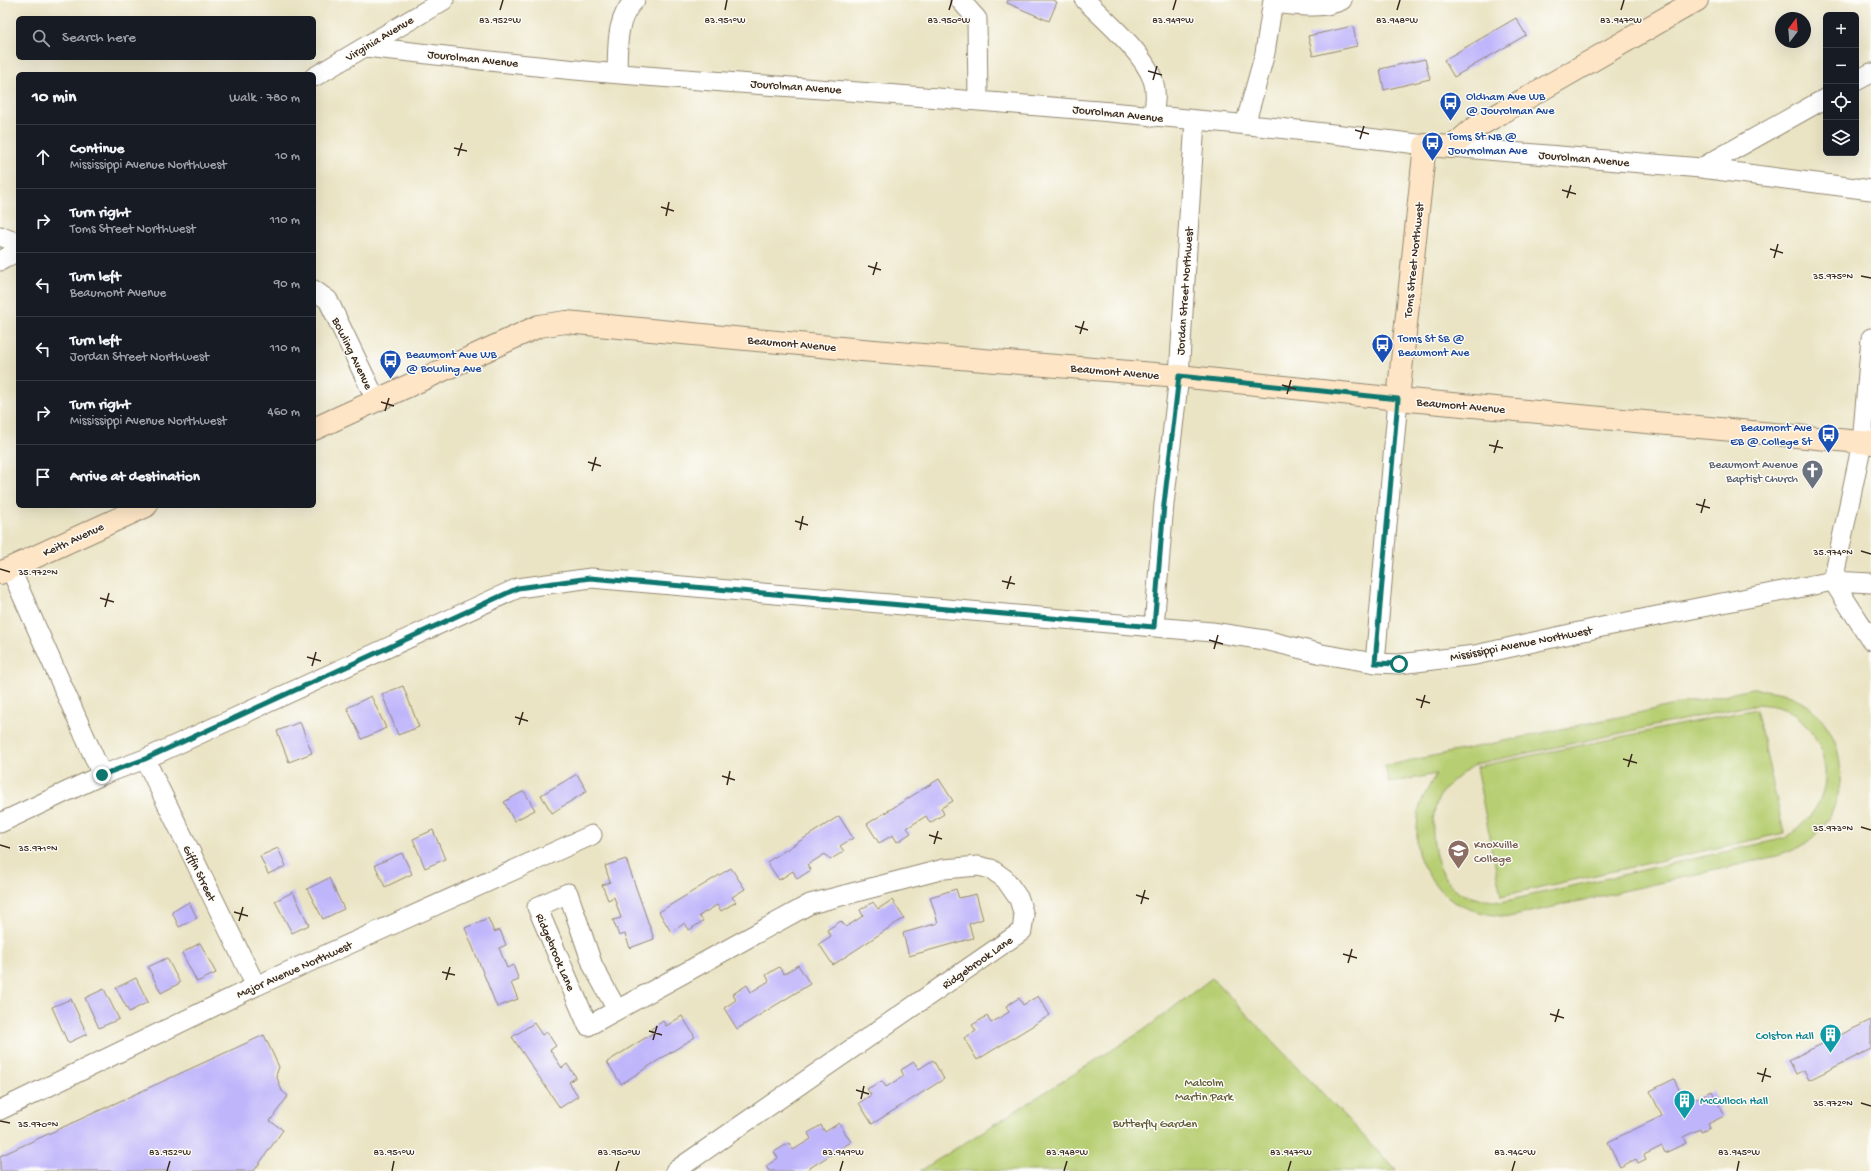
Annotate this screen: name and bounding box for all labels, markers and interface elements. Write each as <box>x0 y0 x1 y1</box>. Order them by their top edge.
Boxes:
north arrow <box>1775 12 1811 48</box>
map controls <box>1823 12 1859 156</box>
button: + <box>1823 12 1859 48</box>
street label: Virginia Avenue <box>343 14 417 66</box>
text: 83.952°W <box>479 15 521 27</box>
text: 83.951°W <box>704 15 746 27</box>
text: 83.950°W <box>928 15 971 27</box>
text: 83.949°W <box>1152 15 1194 27</box>
text: 83.948°W <box>1376 15 1419 27</box>
text: 83.947°W <box>1600 15 1642 27</box>
search box <box>16 16 316 60</box>
icon: search <box>30 27 52 49</box>
text: Search here <box>62 29 136 47</box>
street label: Jourolman Avenue <box>427 48 520 72</box>
button: − <box>1823 48 1859 84</box>
street label: Jourolman Avenue <box>750 78 843 98</box>
button: locate <box>1823 84 1859 120</box>
text: 10 min <box>32 88 76 108</box>
bus stop icon: Oldham Ave WB @ Jourolman Ave <box>1438 90 1464 123</box>
text: Walk · 780 m <box>229 91 300 106</box>
place label: Oldham Ave WB @ Jourolman Ave <box>1466 91 1555 119</box>
street label: Jourolman Avenue <box>1072 103 1165 127</box>
button: layers <box>1823 120 1859 156</box>
bus stop icon: Toms St NB @ Journolman Ave <box>1420 130 1446 163</box>
place label: Toms St NB @ Journolman Ave <box>1447 131 1528 159</box>
text: Continue <box>70 140 124 158</box>
icon: ahead <box>32 146 54 168</box>
text: 10 m <box>275 149 300 164</box>
street label: Jourolman Avenue <box>1538 149 1631 171</box>
text: Mississippi Avenue Northwest <box>70 158 227 173</box>
street label: Toms Street Northwest <box>1402 201 1428 320</box>
text: Turn right <box>70 204 130 222</box>
icon: right <box>32 210 54 232</box>
text: 110 m <box>270 213 300 228</box>
text: Toms Street Northwest <box>70 222 196 237</box>
street label: Jordan Street Northwest <box>1175 226 1198 356</box>
text: Turn left <box>70 268 121 286</box>
text: 35.975°N <box>1812 271 1854 283</box>
icon: left <box>32 274 54 296</box>
text: 90 m <box>274 277 300 292</box>
text: Beaumont Avenue <box>70 286 166 301</box>
street label: Bowling Avenue <box>327 315 375 393</box>
text: Turn left <box>70 332 121 350</box>
bus stop icon: Toms St SB @ Beaumont Ave <box>1369 332 1395 365</box>
place label: Toms St SB @ Beaumont Ave <box>1397 333 1470 361</box>
street label: Beaumont Avenue <box>746 334 838 356</box>
icon: left <box>32 338 54 360</box>
text: 110 m <box>270 341 300 356</box>
bus stop icon: Beaumont Ave WB @ Bowling Ave <box>377 348 403 381</box>
place label: Beaumont Ave WB @ Bowling Ave <box>405 349 497 377</box>
text: Jordan Street Northwest <box>70 350 209 365</box>
street label: Beaumont Avenue <box>1069 362 1161 384</box>
text: Turn right <box>70 396 130 414</box>
street label: Beaumont Avenue <box>1415 396 1507 418</box>
icon: right <box>32 402 54 424</box>
text: 460 m <box>268 405 300 420</box>
text: Mississippi Avenue Northwest <box>70 414 227 429</box>
bus stop icon: Beaumont Ave EB @ College St <box>1815 421 1841 454</box>
place label: Beaumont Ave EB @ College St <box>1730 422 1813 450</box>
church icon: Beaumont Avenue Baptist Church <box>1800 458 1826 491</box>
place label: Beaumont Avenue Baptist Church <box>1708 459 1799 487</box>
icon: arrive <box>32 466 54 488</box>
text: Arrive at destination <box>70 468 200 486</box>
street label: Keith Avenue <box>41 520 107 561</box>
text: 35.974°N <box>1812 547 1853 559</box>
text: 35.972°N <box>17 567 58 579</box>
street label: Mississippi Avenue Northwest <box>1449 624 1595 666</box>
route start <box>1390 655 1408 673</box>
route end <box>93 766 111 784</box>
text: 35.973°N <box>1812 823 1853 835</box>
school or university icon: Knoxville College <box>1446 838 1472 871</box>
place label: Knoxville College <box>1474 839 1519 867</box>
text: 35.971°N <box>18 843 58 855</box>
street label: Giffin Street <box>179 844 218 905</box>
street label: Ridgebrook Lane <box>531 912 577 995</box>
street label: Ridgebrook Lane <box>940 934 1017 993</box>
street label: Major Avenue Northwest <box>235 939 356 1003</box>
building icon: Colston Hall <box>1817 1022 1843 1055</box>
place label: Colston Hall <box>1756 1030 1814 1044</box>
park label: Malcolm Martin Park <box>1175 1077 1235 1105</box>
building icon: McCulloch Hall <box>1671 1087 1697 1120</box>
place label: McCulloch Hall <box>1700 1095 1769 1109</box>
text: 35.972°N <box>1812 1098 1853 1110</box>
park label: Butterfly Garden <box>1112 1118 1198 1132</box>
text: 35.970°N <box>17 1119 59 1131</box>
text: 83.952°W <box>149 1147 191 1159</box>
text: 83.951°W <box>373 1147 415 1159</box>
text: 83.950°W <box>598 1147 641 1159</box>
text: 83.949°W <box>822 1147 864 1159</box>
text: 83.948°W <box>1046 1147 1089 1159</box>
text: 83.947°W <box>1270 1147 1312 1159</box>
text: 83.946°W <box>1494 1147 1536 1159</box>
text: 83.945°W <box>1718 1147 1760 1159</box>

